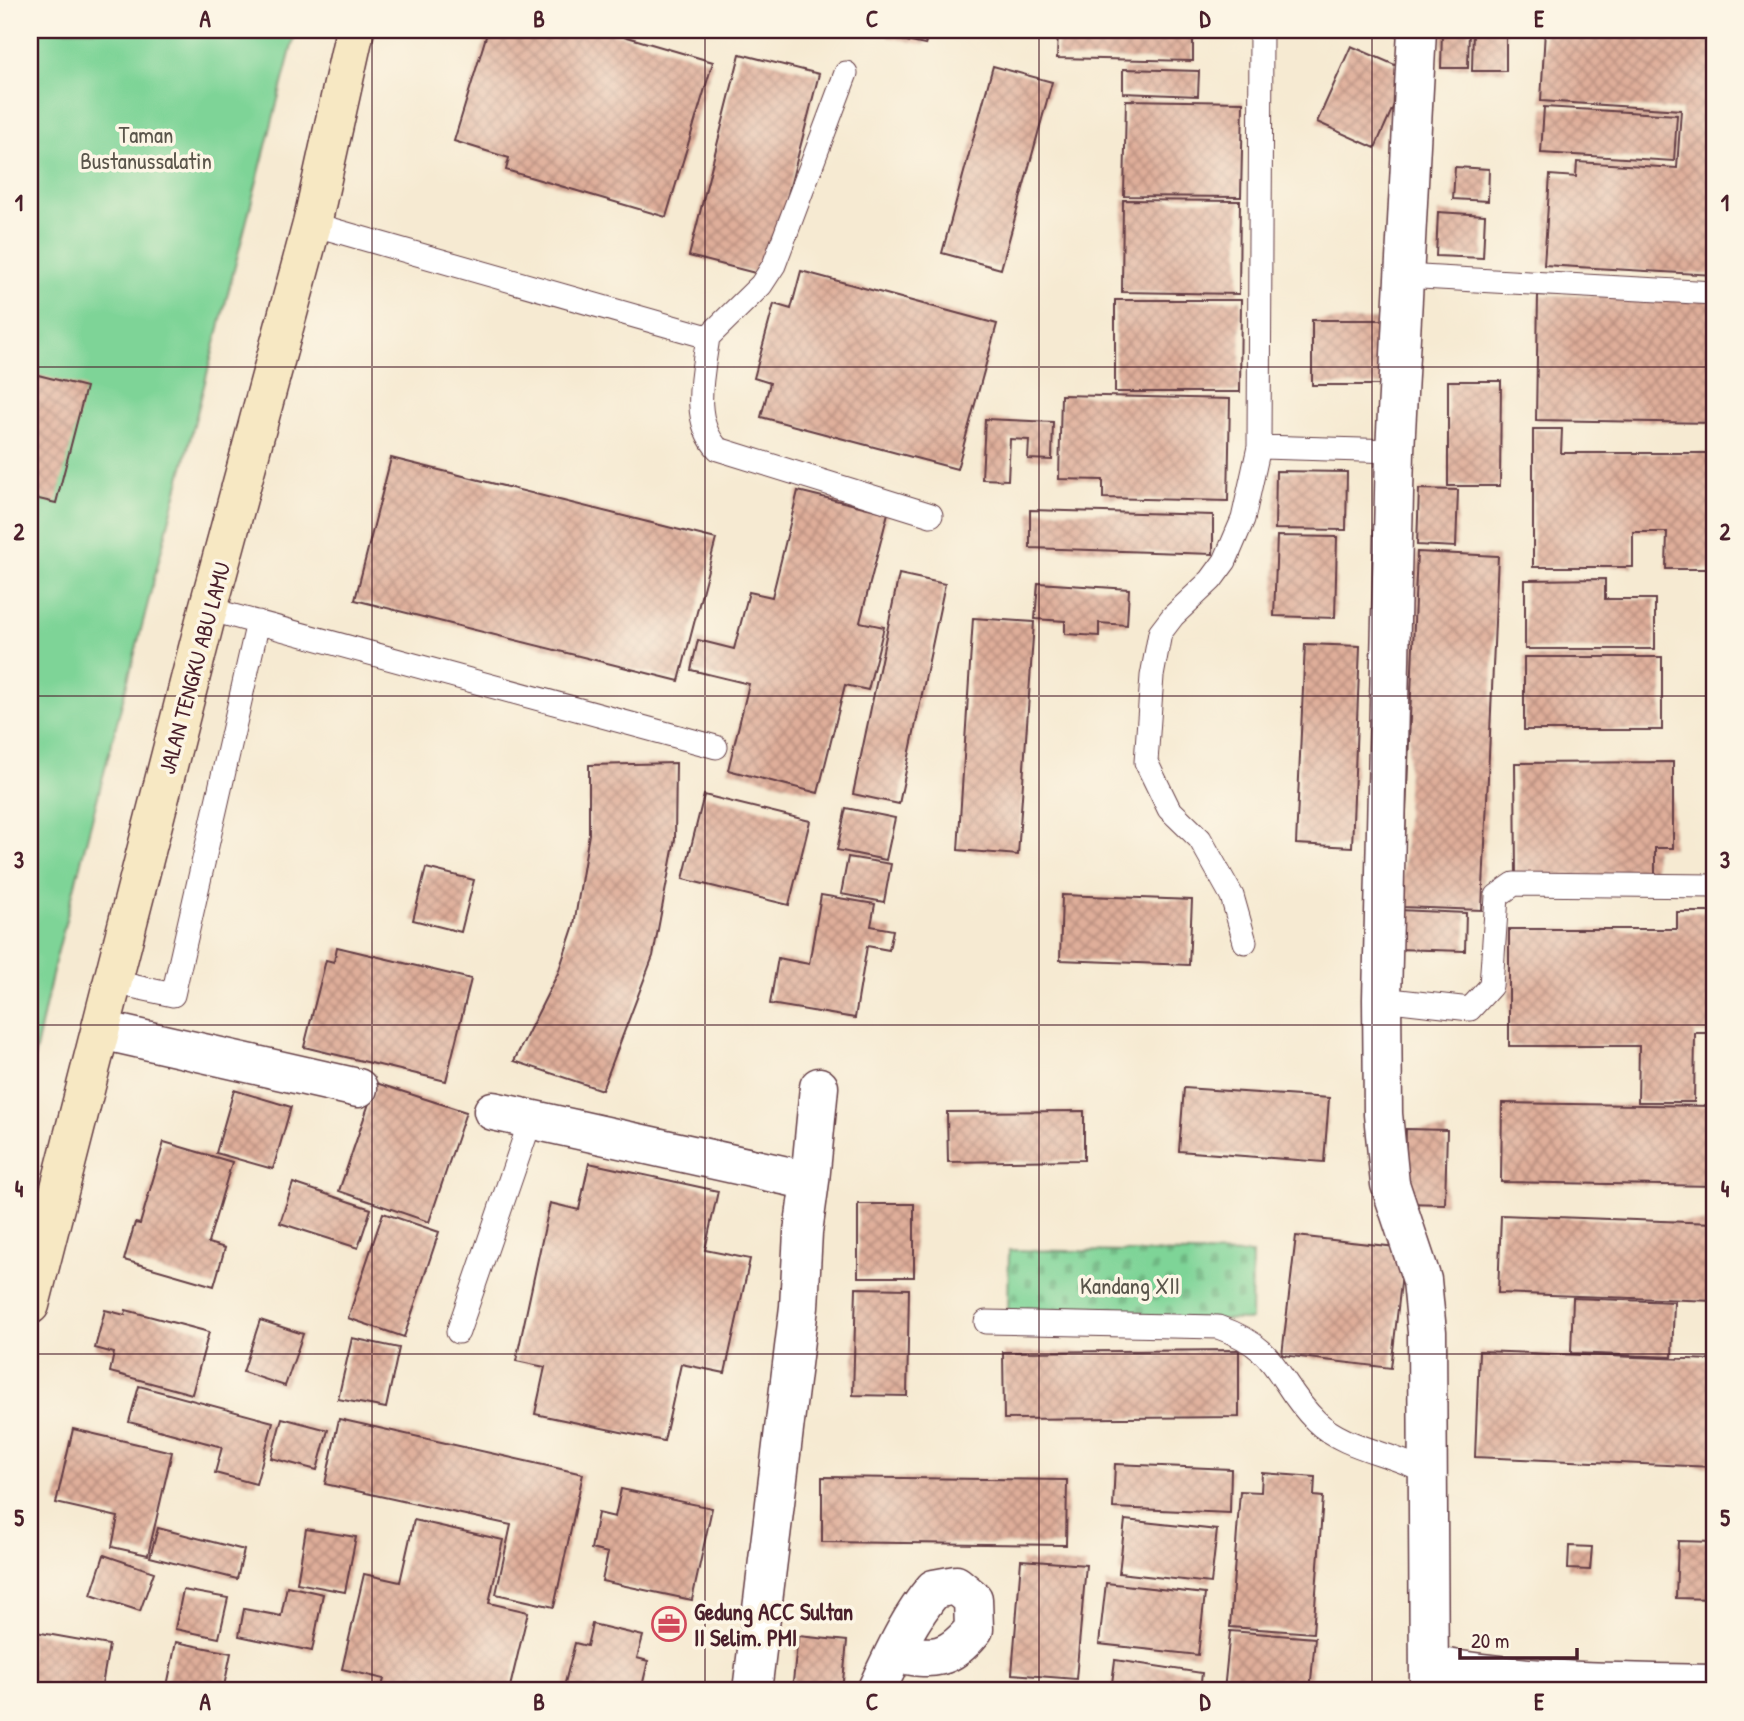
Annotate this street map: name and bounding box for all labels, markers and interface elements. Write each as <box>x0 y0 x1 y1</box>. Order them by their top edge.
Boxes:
text: A <box>199 3 211 34</box>
text: B <box>533 3 545 34</box>
text: C <box>866 3 878 34</box>
text: D <box>1200 3 1212 34</box>
text: E <box>1534 3 1545 34</box>
park label: Taman Bustanussalatin <box>80 119 212 176</box>
text: 1 <box>15 187 23 218</box>
text: 1 <box>1721 187 1729 218</box>
text: 2 <box>14 516 25 547</box>
text: 2 <box>1720 516 1731 547</box>
street label: JALAN TENGKU ABU LAMU <box>151 559 237 777</box>
text: 3 <box>14 844 24 875</box>
text: 3 <box>1720 844 1730 875</box>
text: 4 <box>15 1173 24 1204</box>
text: 4 <box>1721 1173 1730 1204</box>
park label: Kandang XII <box>1080 1270 1180 1301</box>
text: 5 <box>14 1502 24 1533</box>
text: 5 <box>1720 1502 1730 1533</box>
place label: Gedung ACC Sultan II Selim. PMI <box>694 1596 853 1653</box>
office icon: Gedung ACC Sultan II Selim. PMI <box>650 1605 688 1643</box>
scale bar <box>1460 1616 1578 1660</box>
text: 20 m <box>1471 1626 1509 1655</box>
text: A <box>199 1686 211 1717</box>
text: B <box>533 1686 545 1717</box>
text: C <box>866 1686 878 1717</box>
text: D <box>1200 1686 1212 1717</box>
text: E <box>1534 1686 1545 1717</box>

